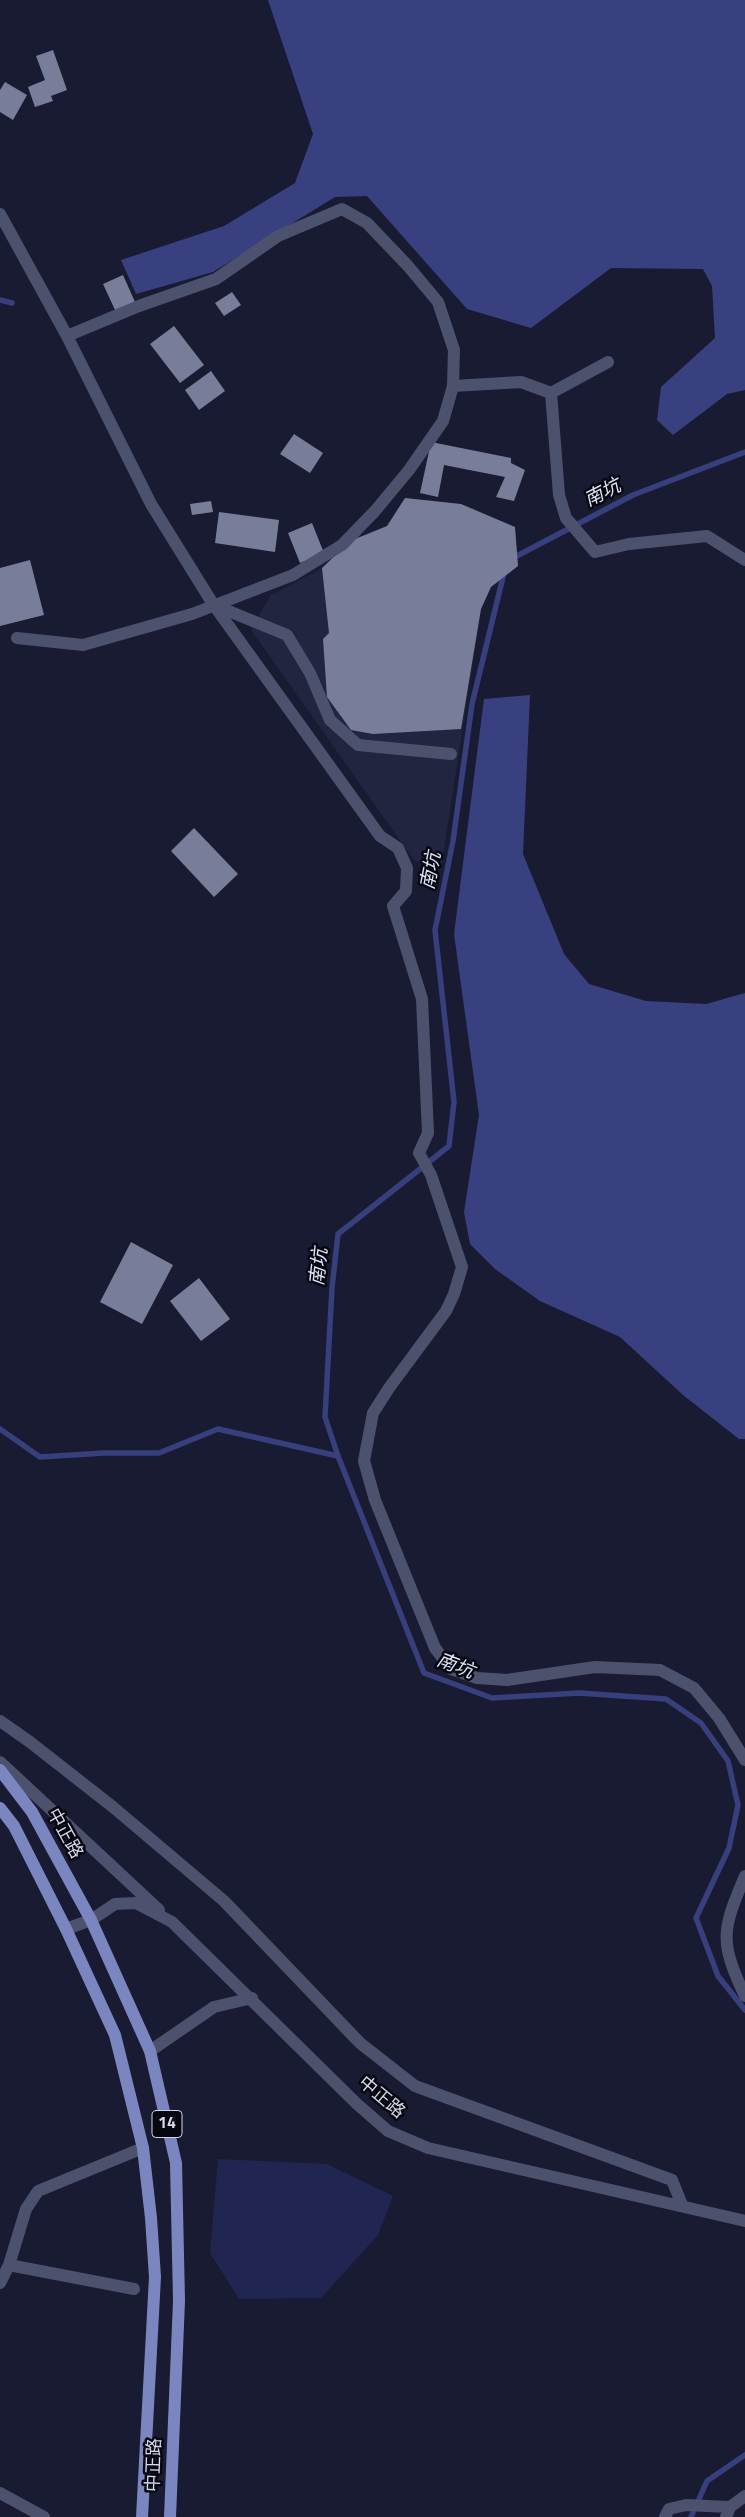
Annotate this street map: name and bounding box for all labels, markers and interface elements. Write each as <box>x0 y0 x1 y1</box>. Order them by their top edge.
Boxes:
water label: 南坑 <box>581 475 625 513</box>
water label: 南坑 <box>417 850 447 892</box>
water label: 南坑 <box>307 1247 333 1287</box>
water label: 南坑 <box>433 1650 477 1684</box>
street label: 中正路 <box>41 1805 87 1863</box>
street label: 中正路 <box>353 2072 409 2124</box>
road number: 14 <box>152 2110 182 2138</box>
street label: 中正路 <box>143 2438 167 2492</box>

